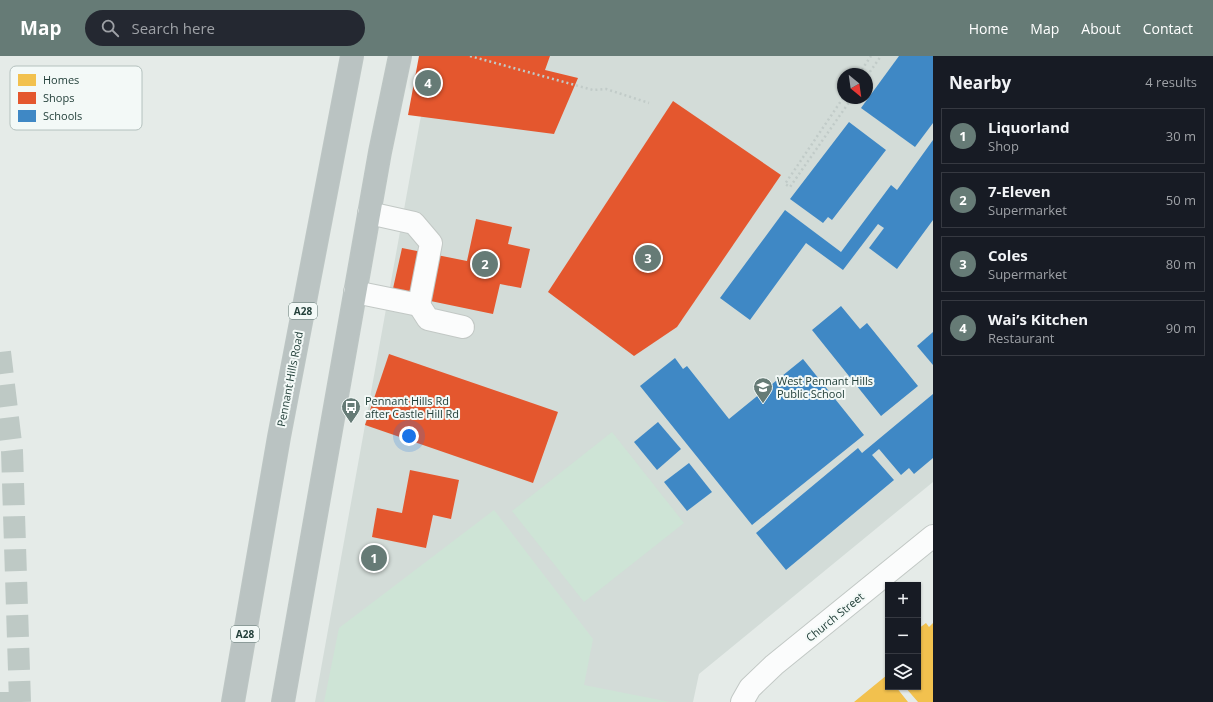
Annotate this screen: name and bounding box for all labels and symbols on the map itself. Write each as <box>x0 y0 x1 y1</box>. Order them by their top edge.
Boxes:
legend <box>10 66 142 130</box>
pin: 4 <box>415 68 441 98</box>
north arrow <box>837 68 873 104</box>
text: Homes <box>43 72 79 87</box>
text: Shops <box>43 90 74 105</box>
text: Schools <box>43 108 82 123</box>
pin: 3 <box>635 243 661 273</box>
pin: 2 <box>472 249 498 279</box>
road number: A28 <box>289 303 317 319</box>
street label: Pennant Hills Road <box>273 330 306 428</box>
place label: West Pennant Hills Public School <box>777 373 873 401</box>
school or university icon: West Pennant Hills Public School <box>752 376 774 404</box>
place label: Pennant Hills Rd after Castle Hill Rd <box>365 393 459 421</box>
bus stop icon: Pennant Hills Rd after Castle Hill Rd <box>340 396 362 424</box>
your location <box>399 426 419 446</box>
pin: 1 <box>361 543 387 573</box>
street label: Church Street <box>803 589 867 645</box>
road number: A28 <box>231 626 259 642</box>

